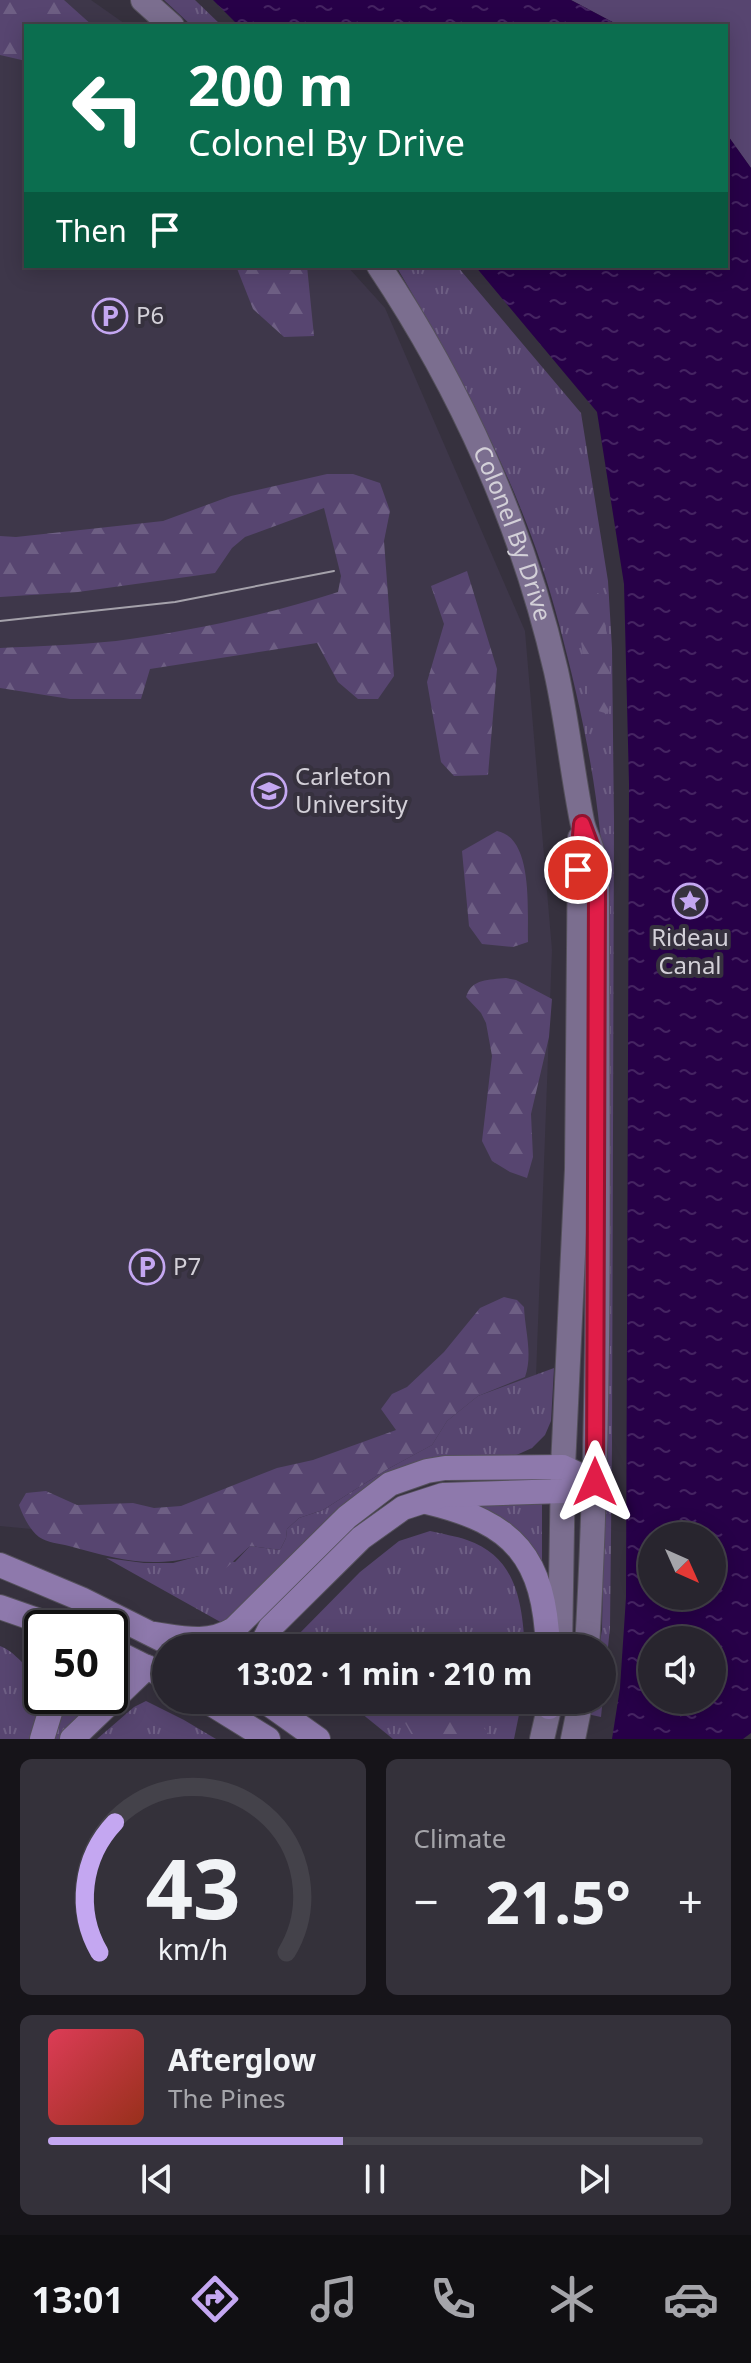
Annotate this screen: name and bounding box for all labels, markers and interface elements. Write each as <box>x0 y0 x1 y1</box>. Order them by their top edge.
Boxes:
text: 200 m <box>188 46 353 122</box>
icon: left <box>56 56 160 160</box>
text: Colonel By Drive <box>188 118 465 167</box>
icon: arrive <box>143 208 187 252</box>
text: Then <box>56 210 127 251</box>
parking icon: P6 <box>91 297 129 335</box>
place label: P6 <box>136 298 164 331</box>
street label: Colonel By Drive <box>466 440 561 625</box>
place label: Carleton University <box>295 759 409 820</box>
school or university icon: Carleton University <box>250 772 288 810</box>
pin <box>544 836 612 904</box>
icon: arrive <box>556 848 600 892</box>
place icon: Rideau Canal <box>671 882 709 920</box>
place label: Rideau Canal <box>651 920 729 981</box>
parking icon: P7 <box>128 1248 166 1286</box>
place label: P7 <box>173 1249 201 1282</box>
position arrow <box>553 1440 637 1524</box>
north arrow <box>638 1522 726 1610</box>
map controls <box>638 1522 726 1714</box>
speed limit sign: 50 <box>24 1610 128 1714</box>
button: sound <box>638 1626 726 1714</box>
text: 13:02 · 1 min · 210 m <box>236 1653 532 1694</box>
text: Climate <box>414 1820 506 1856</box>
text: 43 <box>145 1830 240 1943</box>
text: 21.5° <box>486 1860 631 1942</box>
text: − <box>414 1871 439 1931</box>
text: + <box>678 1871 703 1931</box>
text: km/h <box>158 1929 228 1968</box>
text: Afterglow <box>168 2039 316 2080</box>
text: The Pines <box>168 2080 286 2116</box>
icon: previous <box>135 2157 179 2201</box>
icon: pause <box>353 2157 397 2201</box>
icon: next <box>572 2157 616 2201</box>
icon: directions <box>187 2271 243 2327</box>
icon: music <box>306 2271 362 2327</box>
icon: phone <box>425 2271 481 2327</box>
icon: climate <box>544 2271 600 2327</box>
icon: car <box>663 2271 719 2327</box>
text: 13:01 <box>32 2275 124 2324</box>

